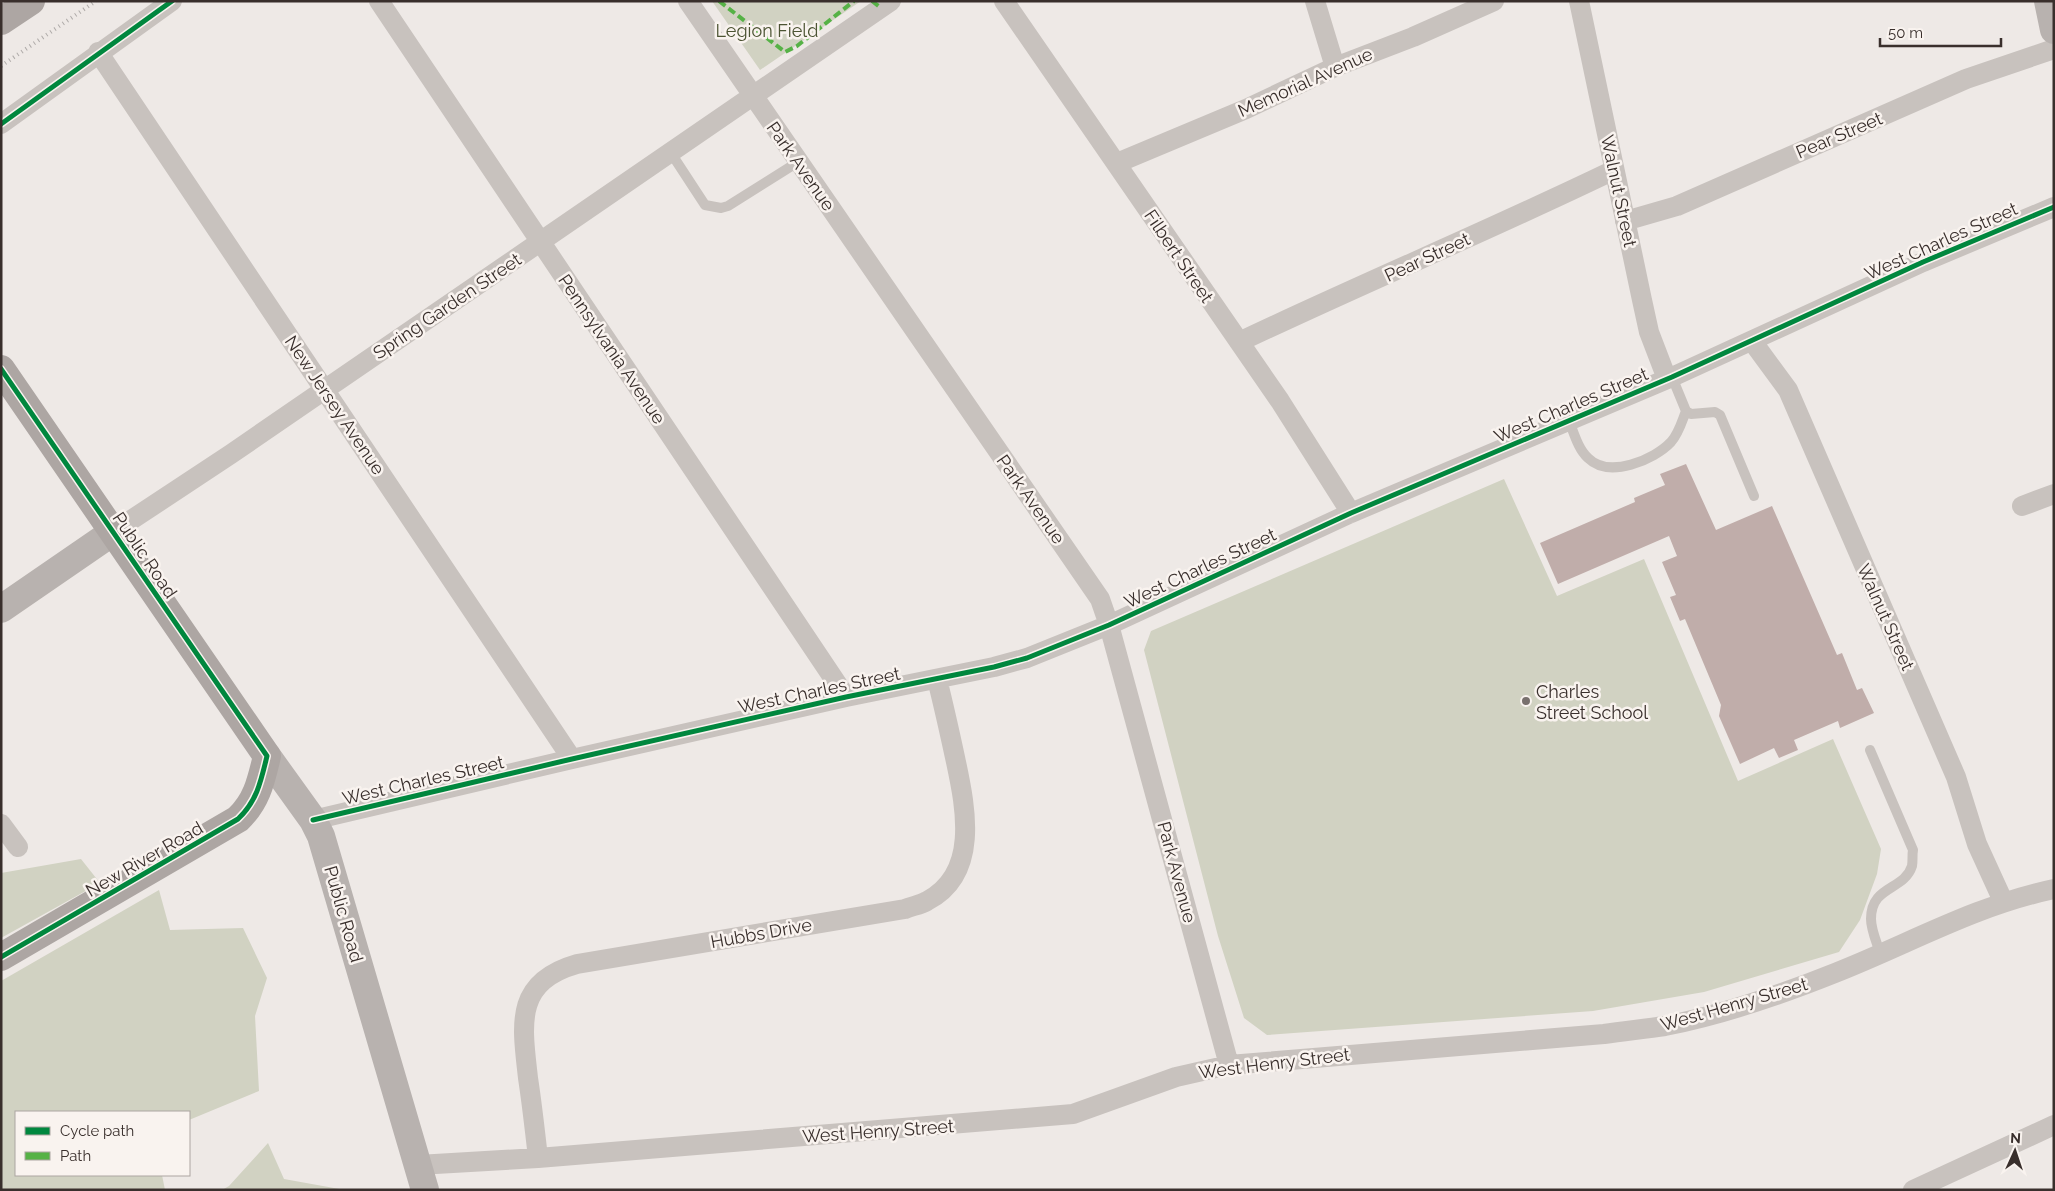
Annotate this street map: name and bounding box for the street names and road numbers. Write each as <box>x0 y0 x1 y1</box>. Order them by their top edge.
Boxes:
street label: Memorial Avenue <box>1234 43 1376 121</box>
street label: Pear Street <box>1793 107 1885 163</box>
street label: Park Avenue <box>763 117 840 215</box>
street label: Walnut Street <box>1597 133 1641 249</box>
street label: West Charles Street <box>1861 198 2021 284</box>
street label: Filbert Street <box>1140 205 1218 307</box>
street label: Pear Street <box>1381 228 1473 286</box>
street label: Spring Garden Street <box>369 249 525 363</box>
street label: Pennsylvania Avenue <box>554 270 670 428</box>
street label: New Jersey Avenue <box>281 331 390 479</box>
street label: West Charles Street <box>1491 363 1651 447</box>
street label: Park Avenue <box>993 450 1070 548</box>
street label: Public Road <box>108 508 182 602</box>
street label: West Charles Street <box>1121 524 1279 612</box>
street label: Walnut Street <box>1853 561 1919 673</box>
street label: West Charles Street <box>736 663 902 717</box>
street label: West Charles Street <box>340 751 506 809</box>
street label: New River Road <box>82 817 206 901</box>
street label: Park Avenue <box>1153 819 1201 925</box>
street label: Public Road <box>320 863 368 965</box>
street label: Hubbs Drive <box>709 914 814 952</box>
street label: West Henry Street <box>1658 973 1810 1035</box>
street label: West Henry Street <box>1197 1043 1351 1083</box>
street label: West Henry Street <box>802 1115 954 1147</box>

